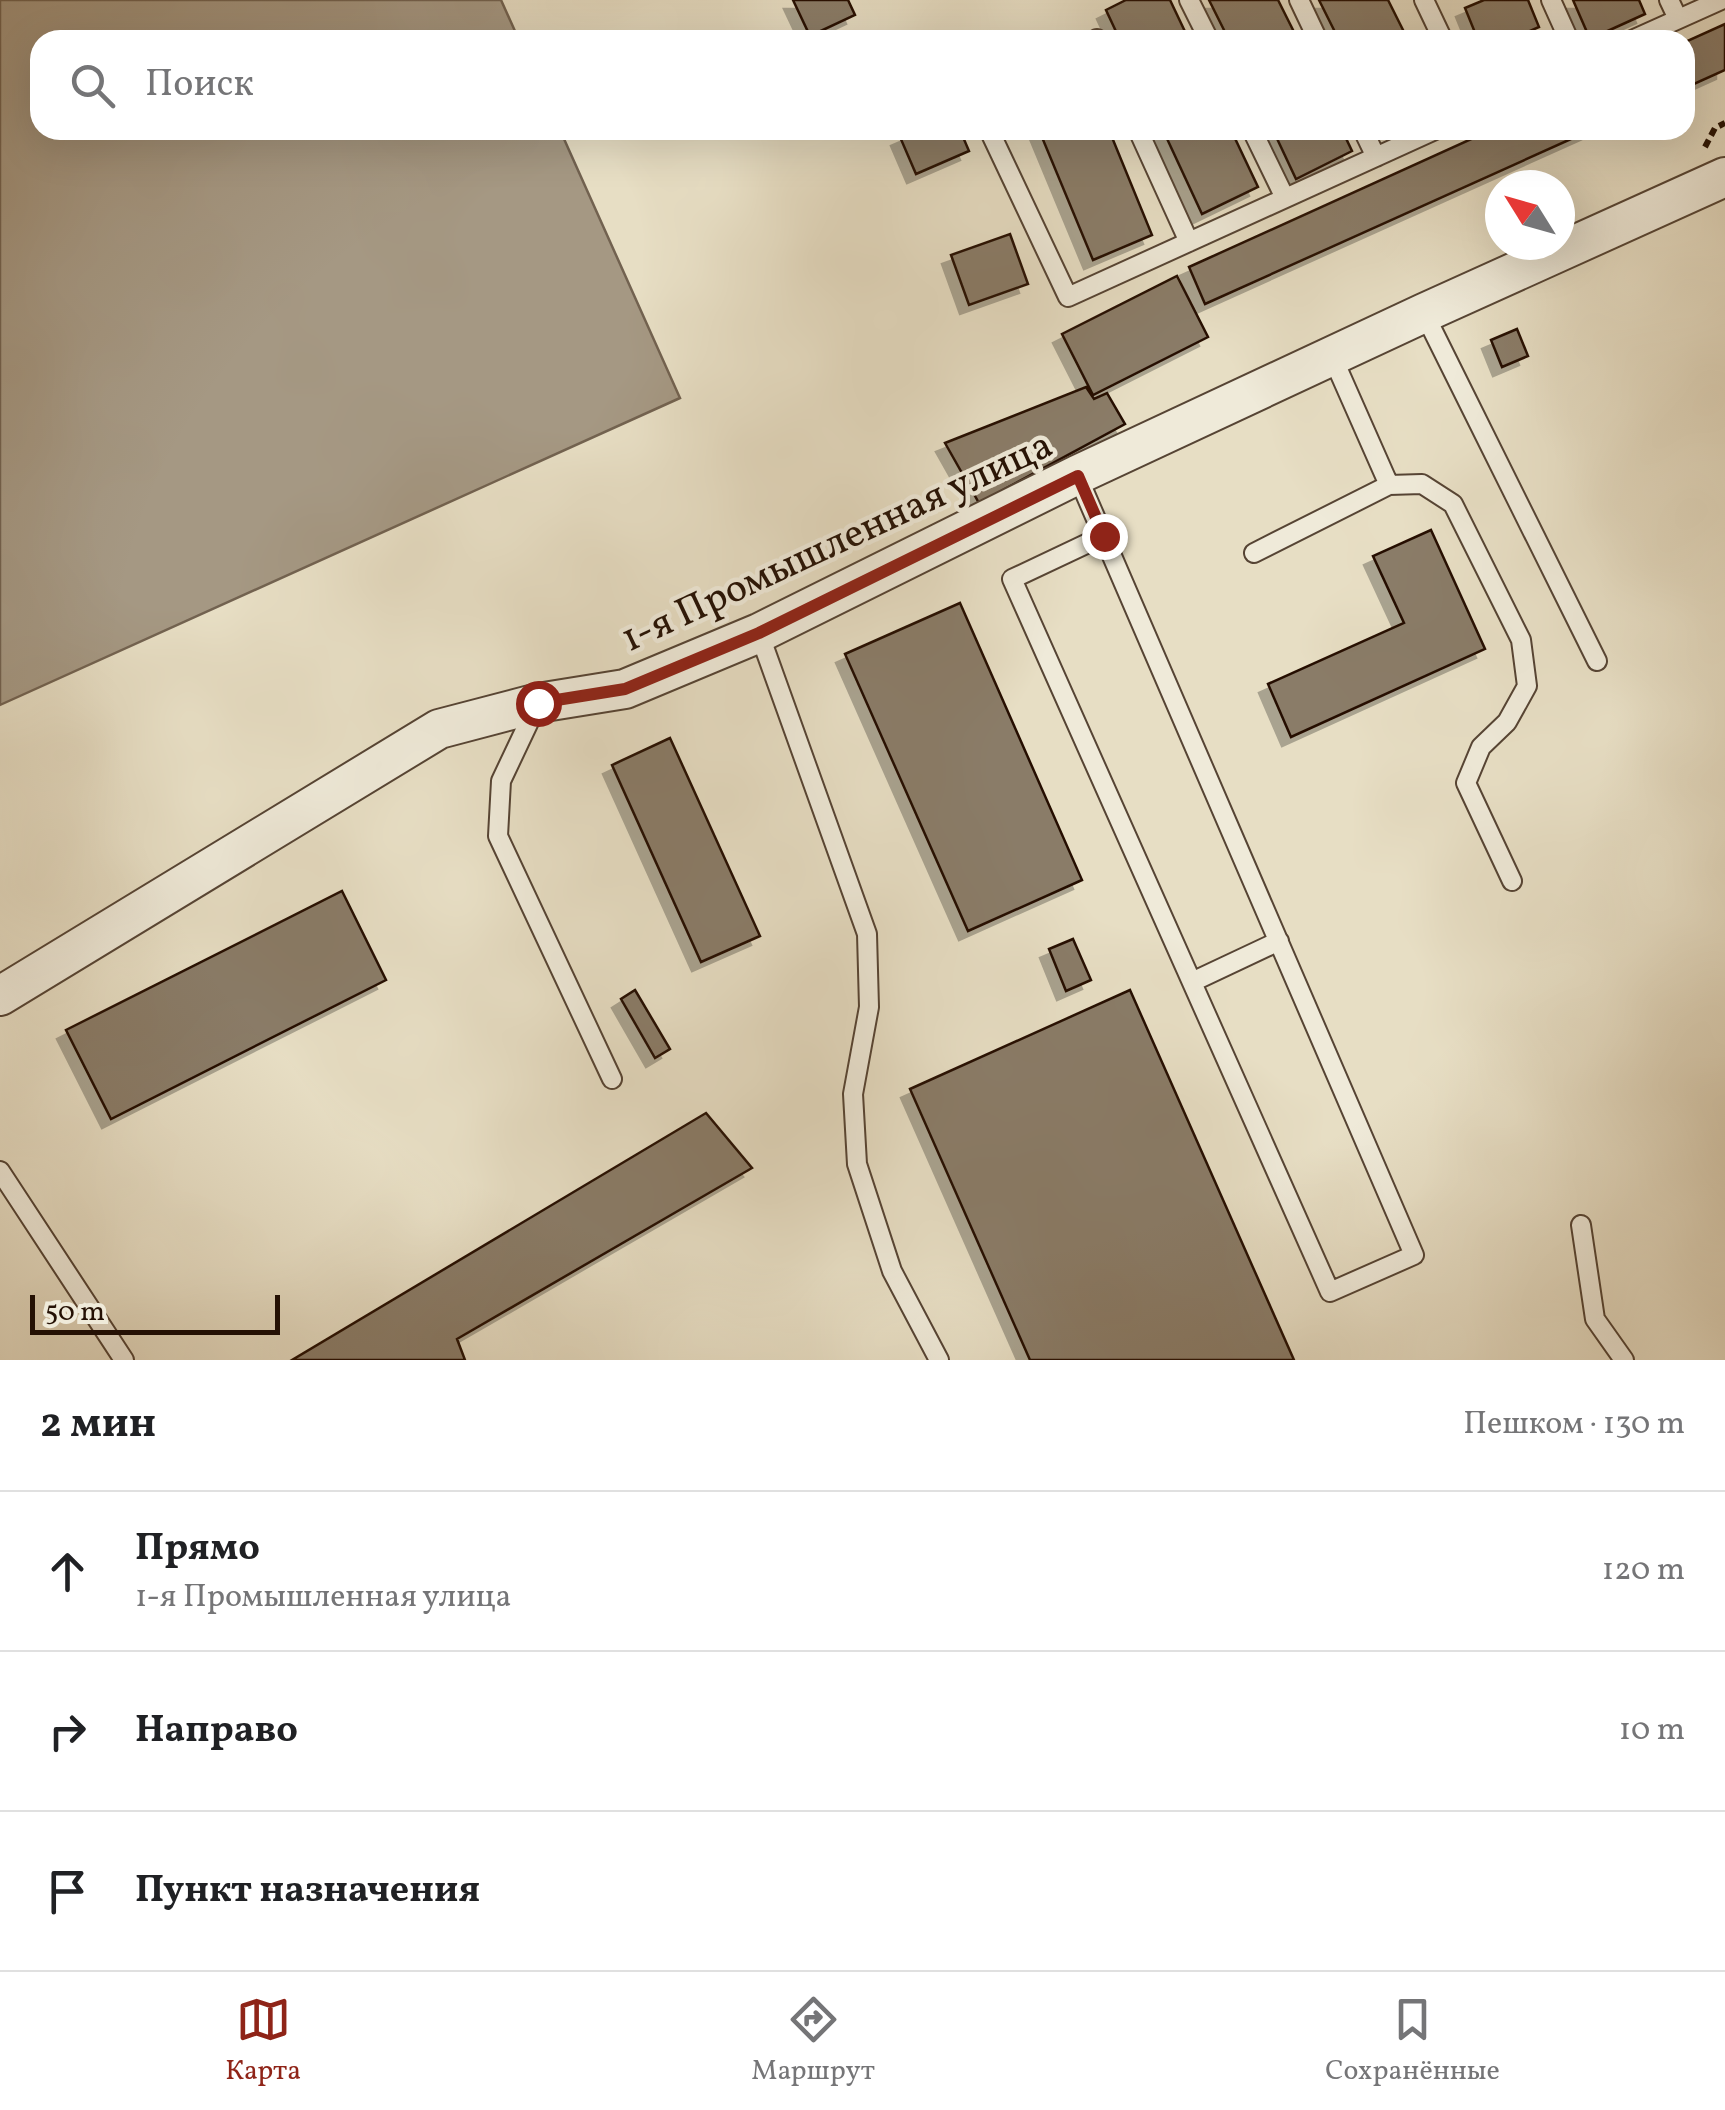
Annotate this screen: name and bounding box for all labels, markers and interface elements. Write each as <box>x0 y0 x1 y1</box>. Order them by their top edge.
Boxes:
search box <box>30 30 1695 140</box>
icon: search <box>65 58 120 113</box>
text: Поиск <box>145 59 254 112</box>
north arrow <box>1485 170 1575 260</box>
street label: 1-я Промышленная улица <box>613 419 1063 668</box>
route end <box>1082 514 1128 560</box>
route start <box>516 681 562 727</box>
scale bar <box>30 1290 280 1334</box>
text: 50 m <box>45 1293 105 1332</box>
text: 2 мин <box>40 1396 156 1455</box>
text: Пешком · 130 m <box>1463 1403 1685 1447</box>
text: Прямо <box>135 1523 260 1576</box>
icon: ahead <box>40 1544 95 1599</box>
text: 120 m <box>1602 1549 1685 1593</box>
text: 1-я Промышленная улица <box>135 1576 511 1620</box>
icon: right <box>40 1704 95 1759</box>
text: Направо <box>135 1705 298 1758</box>
text: 10 m <box>1619 1709 1685 1753</box>
icon: arrive <box>40 1864 95 1919</box>
text: Пункт назначения <box>135 1865 480 1918</box>
tab: Карта <box>225 1992 301 2091</box>
tab: Маршрут <box>751 1992 875 2091</box>
tab: Сохранённые <box>1325 1992 1500 2091</box>

